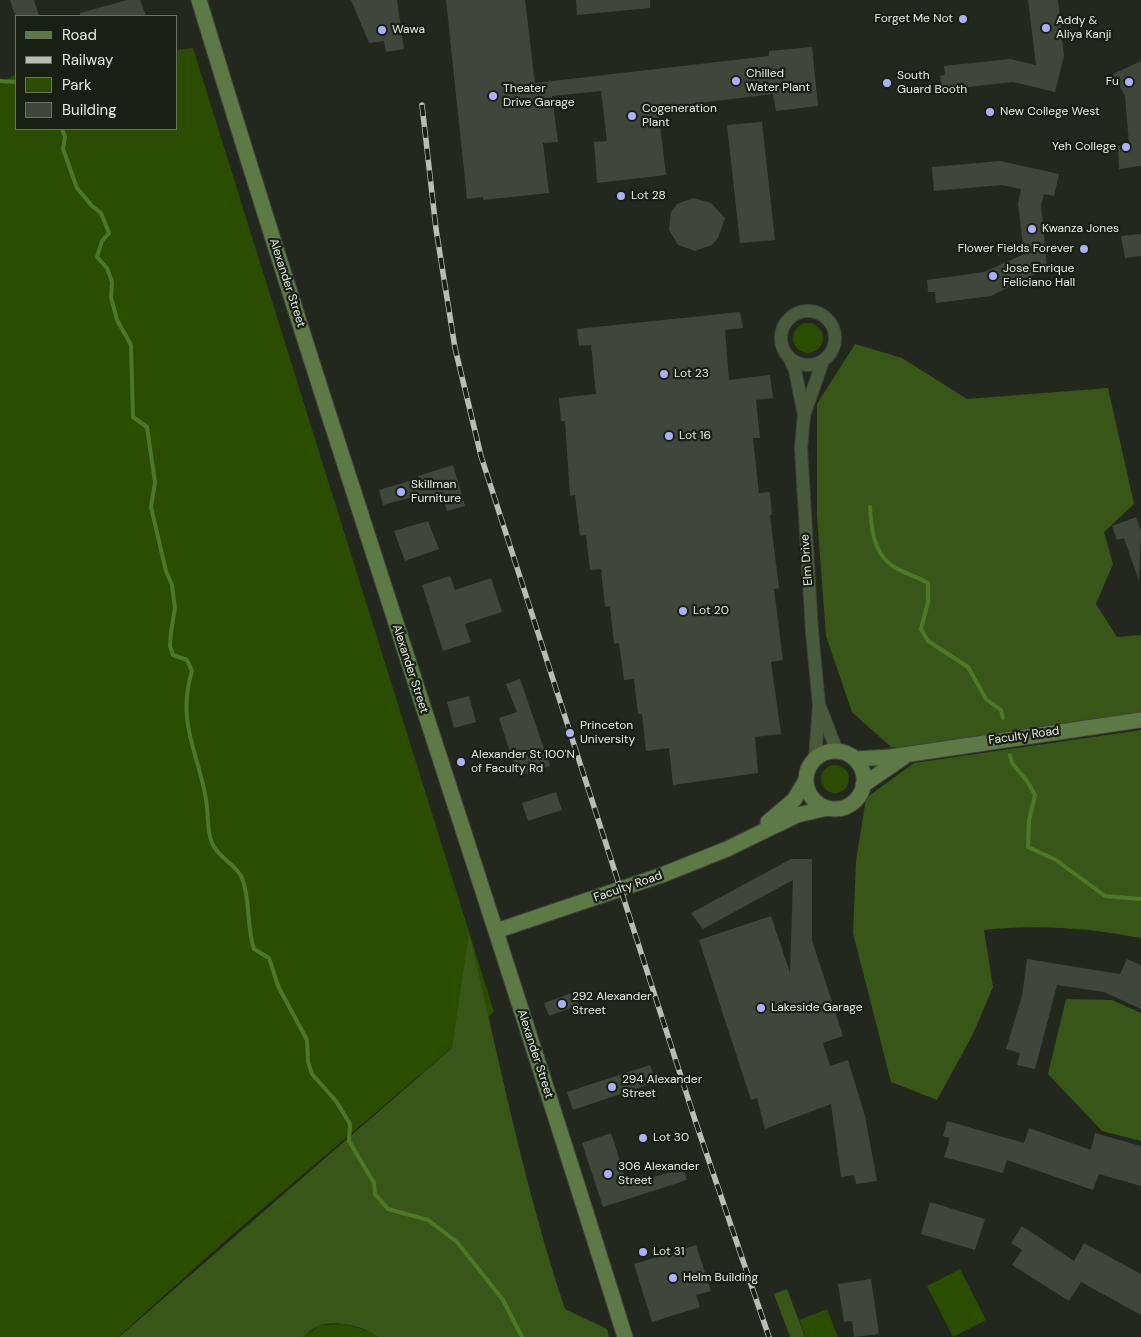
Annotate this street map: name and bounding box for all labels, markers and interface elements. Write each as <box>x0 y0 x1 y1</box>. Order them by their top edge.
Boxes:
place label: Forget Me Not <box>874 12 953 26</box>
marker: Forget Me Not <box>957 13 969 25</box>
place label: Addy & Aliya Kanji <box>1056 14 1111 42</box>
legend <box>15 15 178 130</box>
marker: Addy & Aliya Kanji <box>1040 22 1052 34</box>
place label: Wawa <box>392 23 425 37</box>
marker: Wawa <box>376 24 388 36</box>
text: Road <box>62 25 97 45</box>
text: Railway <box>62 50 113 70</box>
place label: Chilled Water Plant <box>746 67 810 95</box>
place label: South Guard Booth <box>897 69 967 97</box>
text: Park <box>62 75 92 95</box>
marker: Chilled Water Plant <box>730 75 742 87</box>
place label: Fu <box>1106 75 1119 89</box>
marker: Fu <box>1123 76 1135 88</box>
marker: South Guard Booth <box>881 77 893 89</box>
place label: Theater Drive Garage <box>503 82 574 110</box>
marker: Theater Drive Garage <box>487 90 499 102</box>
text: Building <box>62 100 117 120</box>
place label: Cogeneration Plant <box>642 102 717 130</box>
place label: New College West <box>1000 105 1100 119</box>
marker: New College West <box>984 106 996 118</box>
marker: Cogeneration Plant <box>626 110 638 122</box>
place label: Yeh College <box>1052 140 1116 154</box>
marker: Yeh College <box>1120 141 1132 153</box>
place label: Lot 28 <box>631 189 666 203</box>
marker: Lot 28 <box>615 190 627 202</box>
place label: Kwanza Jones <box>1042 222 1119 236</box>
marker: Kwanza Jones <box>1026 223 1038 235</box>
street label: Alexander Street <box>266 237 308 329</box>
place label: Flower Fields Forever <box>958 242 1074 256</box>
marker: Flower Fields Forever <box>1078 243 1090 255</box>
place label: Jose Enrique Feliciano Hall <box>1003 262 1075 290</box>
marker: Jose Enrique Feliciano Hall <box>987 270 999 282</box>
place label: Lot 23 <box>674 367 709 381</box>
marker: Lot 23 <box>658 368 670 380</box>
place label: Lot 16 <box>679 429 711 443</box>
marker: Lot 16 <box>663 430 675 442</box>
place label: Skillman Furniture <box>411 478 461 506</box>
marker: Skillman Furniture <box>395 486 407 498</box>
street label: Elm Drive <box>798 534 816 586</box>
place label: Lot 20 <box>693 604 729 618</box>
marker: Lot 20 <box>677 605 689 617</box>
street label: Alexander Street <box>389 623 431 715</box>
place label: Princeton University <box>580 719 635 747</box>
street label: Faculty Road <box>988 724 1060 748</box>
marker: Princeton University <box>564 727 576 739</box>
place label: Alexander St 100'N of Faculty Rd <box>471 748 575 776</box>
marker: Alexander St 100'N of Faculty Rd <box>455 756 467 768</box>
street label: Faculty Road <box>592 869 664 905</box>
place label: 292 Alexander Street <box>572 990 652 1018</box>
marker: 292 Alexander Street <box>556 998 568 1010</box>
place label: Lakeside Garage <box>771 1001 863 1015</box>
marker: Lakeside Garage <box>755 1002 767 1014</box>
street label: Alexander Street <box>514 1008 556 1100</box>
place label: 294 Alexander Street <box>622 1073 702 1101</box>
marker: 294 Alexander Street <box>606 1081 618 1093</box>
place label: Lot 30 <box>653 1131 689 1145</box>
marker: Lot 30 <box>637 1132 649 1144</box>
place label: 306 Alexander Street <box>618 1160 699 1188</box>
marker: 306 Alexander Street <box>602 1168 614 1180</box>
place label: Lot 31 <box>653 1245 684 1259</box>
marker: Lot 31 <box>637 1246 649 1258</box>
place label: Helm Building <box>683 1271 758 1285</box>
marker: Helm Building <box>667 1272 679 1284</box>

